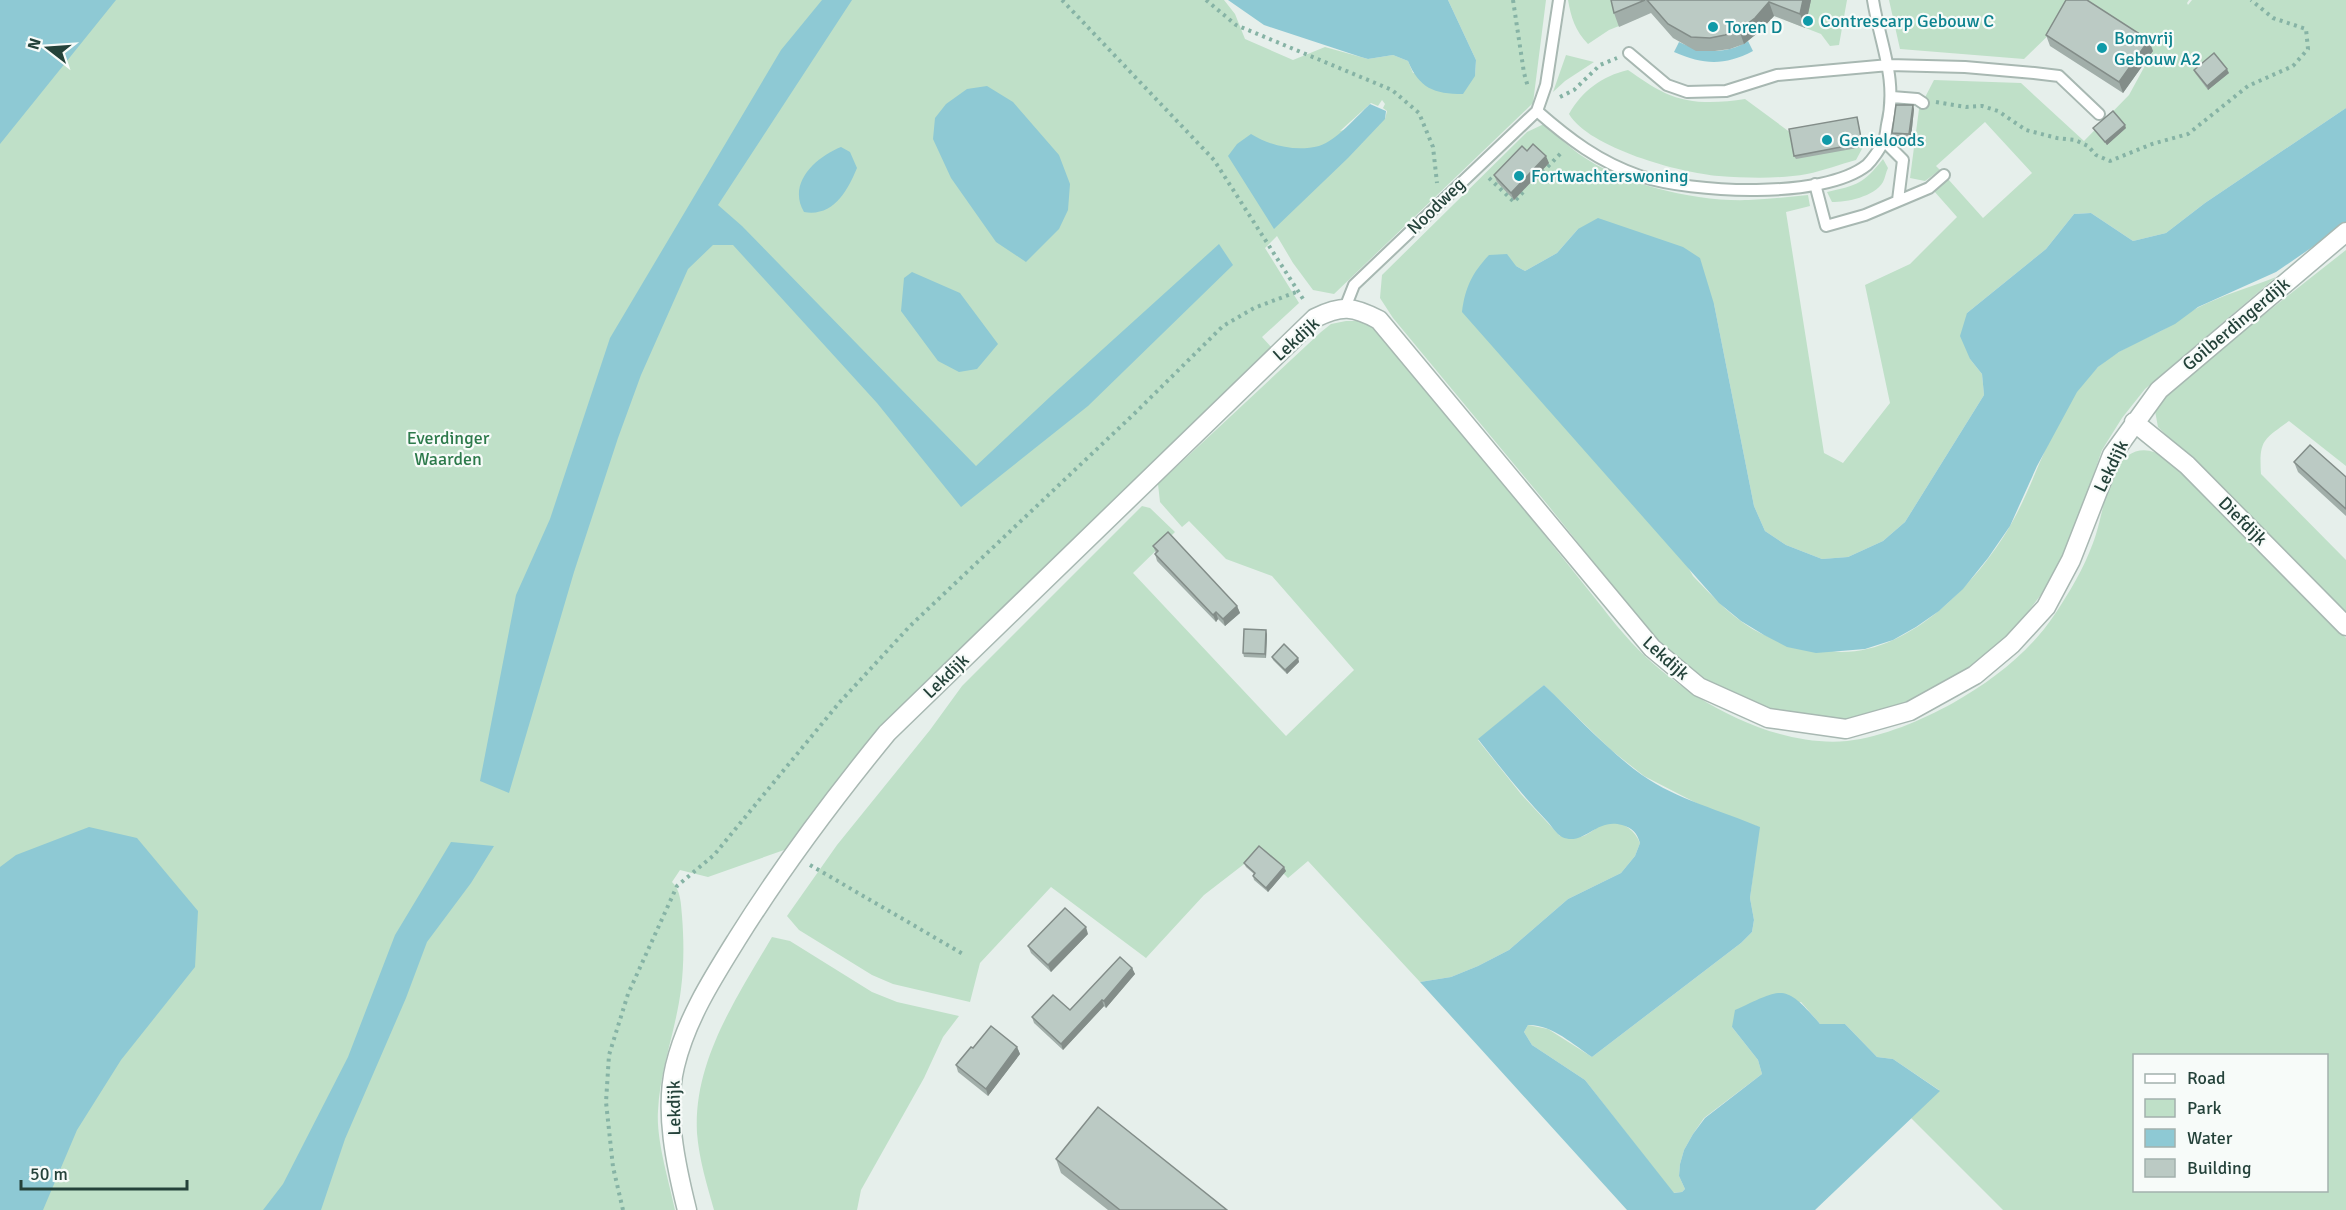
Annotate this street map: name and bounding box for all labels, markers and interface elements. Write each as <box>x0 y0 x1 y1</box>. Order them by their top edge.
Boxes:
place label: Contrescarp Gebouw C <box>1820 10 1994 32</box>
marker: Contrescarp Gebouw C <box>1801 14 1815 28</box>
place label: Toren D <box>1725 16 1782 38</box>
north arrow <box>18 18 78 78</box>
marker: Toren D <box>1706 20 1720 34</box>
place label: Bomvrij Gebouw A2 <box>2114 27 2201 70</box>
text: N <box>23 36 46 52</box>
marker: Bomvrij Gebouw A2 <box>2095 41 2109 55</box>
place label: Genieloods <box>1839 129 1925 151</box>
marker: Genieloods <box>1820 133 1834 147</box>
place label: Fortwachterswoning <box>1531 165 1689 187</box>
marker: Fortwachterswoning <box>1512 169 1526 183</box>
street label: Noodweg <box>1403 173 1469 239</box>
street label: Goilberdingerdijk <box>2178 273 2294 375</box>
street label: Lekdijk <box>1268 312 1324 366</box>
park label: Everdinger Waarden <box>407 427 490 470</box>
street label: Lekdijk <box>2089 436 2133 496</box>
street label: Diefdijk <box>2214 492 2272 550</box>
street label: Lekdijk <box>1638 631 1694 685</box>
street label: Lekdijk <box>919 649 973 703</box>
legend <box>2133 1054 2328 1192</box>
text: Road <box>2187 1067 2226 1089</box>
street label: Lekdijk <box>663 1080 685 1136</box>
text: Park <box>2187 1097 2222 1119</box>
text: Water <box>2187 1127 2233 1149</box>
scale bar <box>21 1153 188 1191</box>
text: Building <box>2187 1157 2251 1179</box>
text: 50 m <box>30 1163 68 1185</box>

